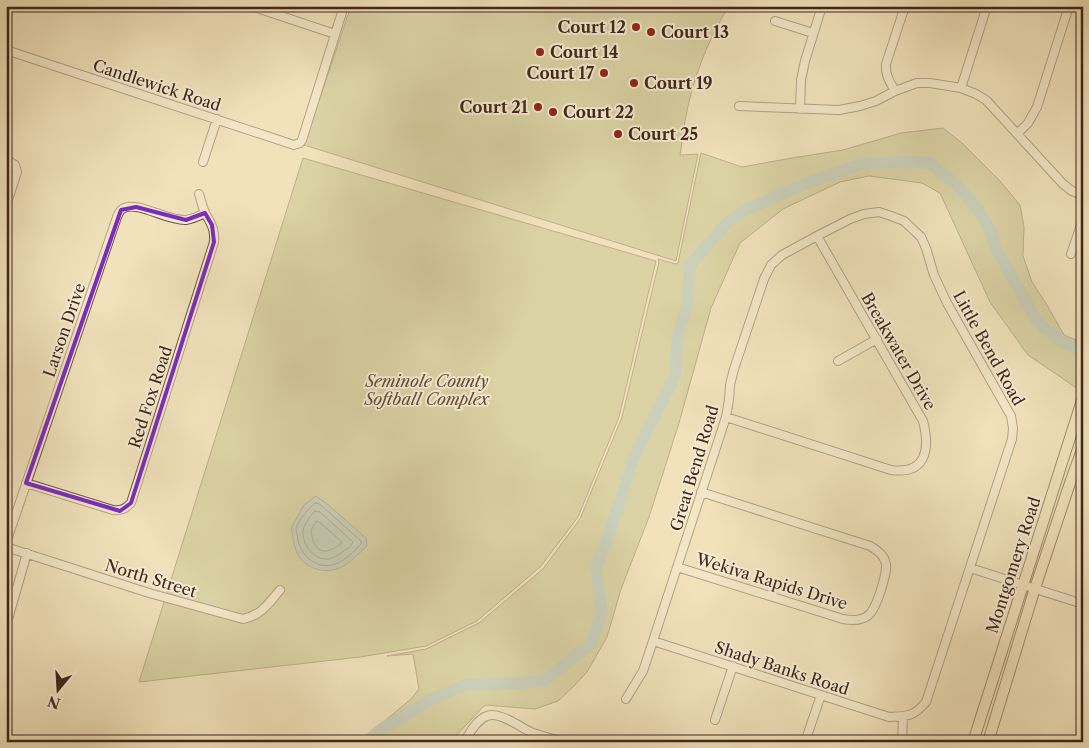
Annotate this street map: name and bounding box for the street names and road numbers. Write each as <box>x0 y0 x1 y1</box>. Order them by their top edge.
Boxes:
street label: Candlewick Road <box>91 55 224 115</box>
street label: Larson Drive <box>39 280 89 380</box>
street label: Little Bend Road <box>949 287 1029 409</box>
street label: Breakwater Drive <box>857 289 941 413</box>
street label: Red Fox Road <box>124 343 176 451</box>
street label: Great Bend Road <box>665 402 723 533</box>
street label: Montgomery Road <box>982 494 1045 636</box>
street label: Wekiva Rapids Drive <box>693 548 850 614</box>
street label: North Street <box>103 555 199 601</box>
street label: Shady Banks Road <box>712 637 852 699</box>

